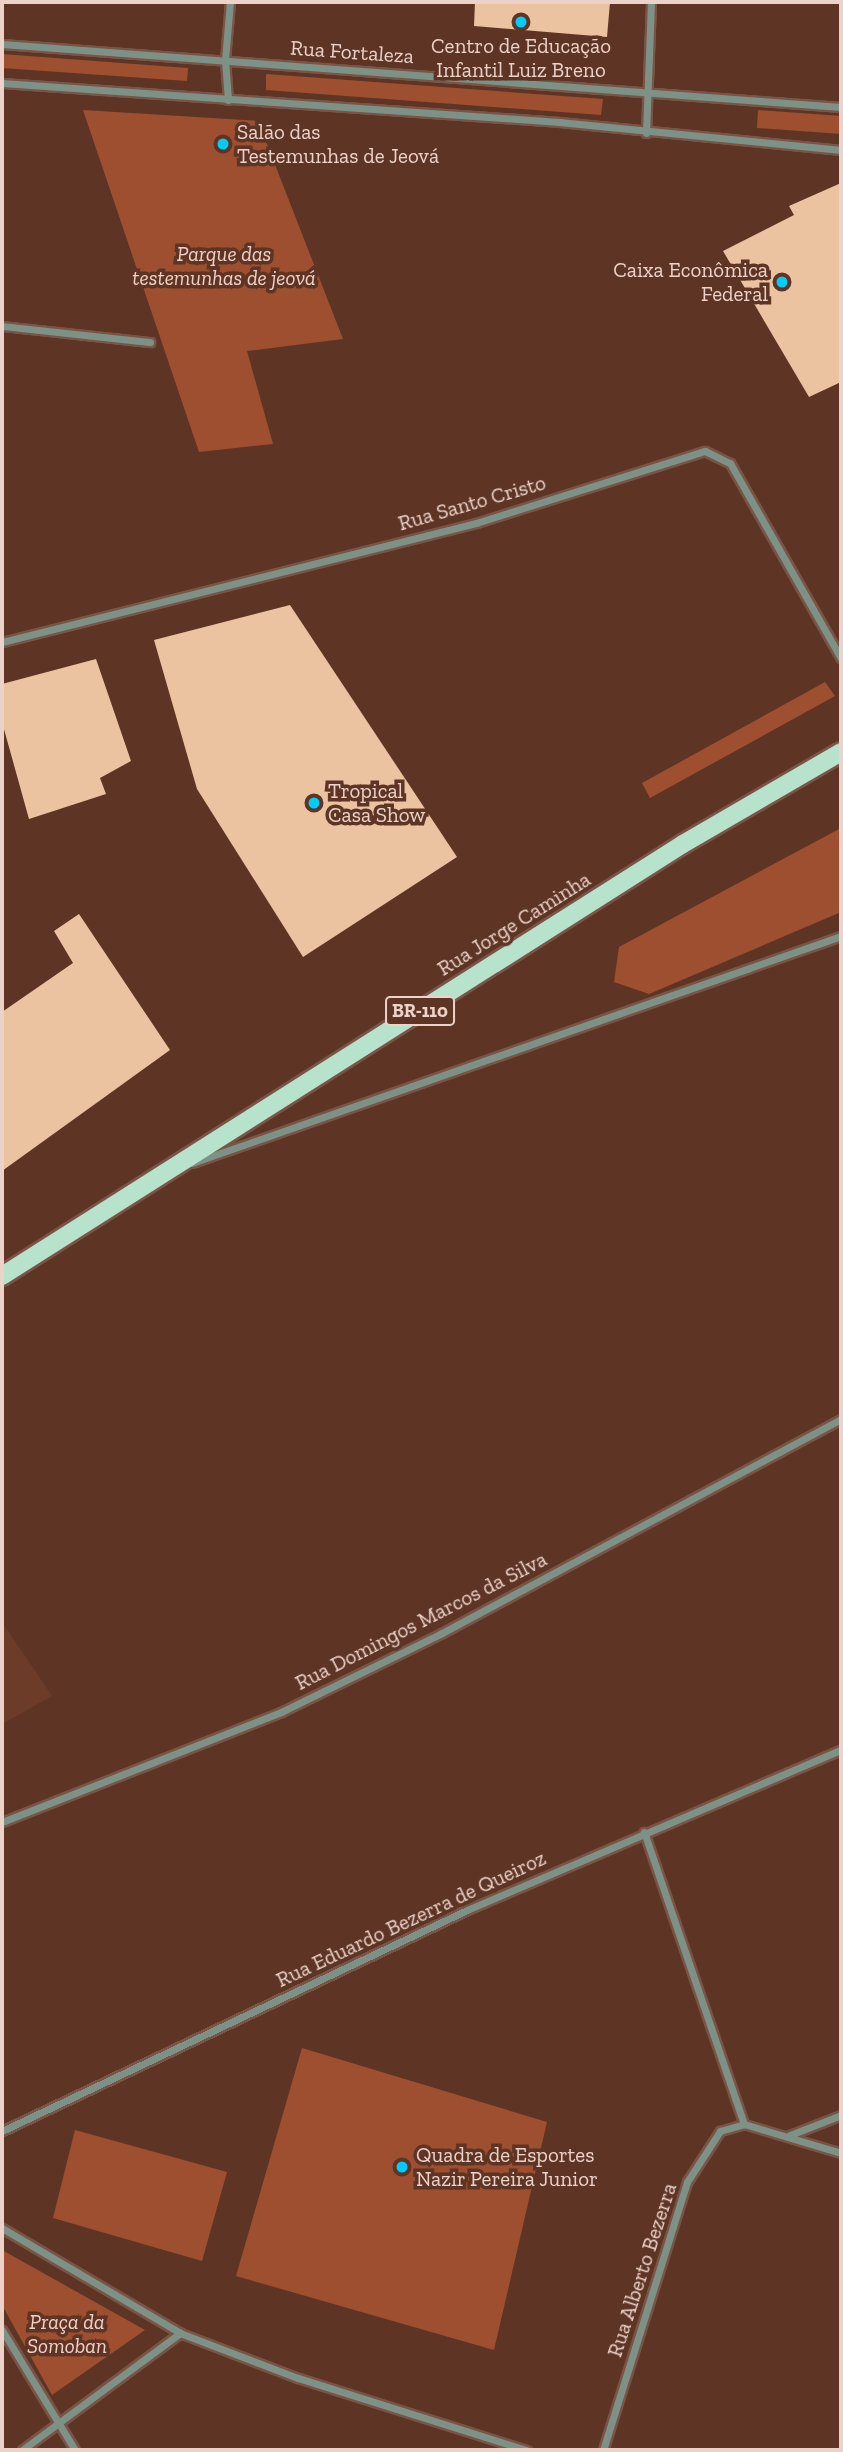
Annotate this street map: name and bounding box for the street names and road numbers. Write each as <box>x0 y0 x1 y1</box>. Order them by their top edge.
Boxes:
street label: Rua Fortaleza <box>289 35 415 69</box>
street label: Rua Santo Cristo <box>395 470 549 536</box>
street label: Rua Jorge Caminha <box>433 867 595 981</box>
road number: BR-110 <box>385 995 455 1026</box>
street label: Rua Domingos Marcos da Silva <box>291 1546 551 1696</box>
street label: Rua Eduardo Bezerra de Queiroz <box>272 1845 550 1993</box>
street label: Rua Alberto Bezerra <box>602 2180 682 2360</box>

